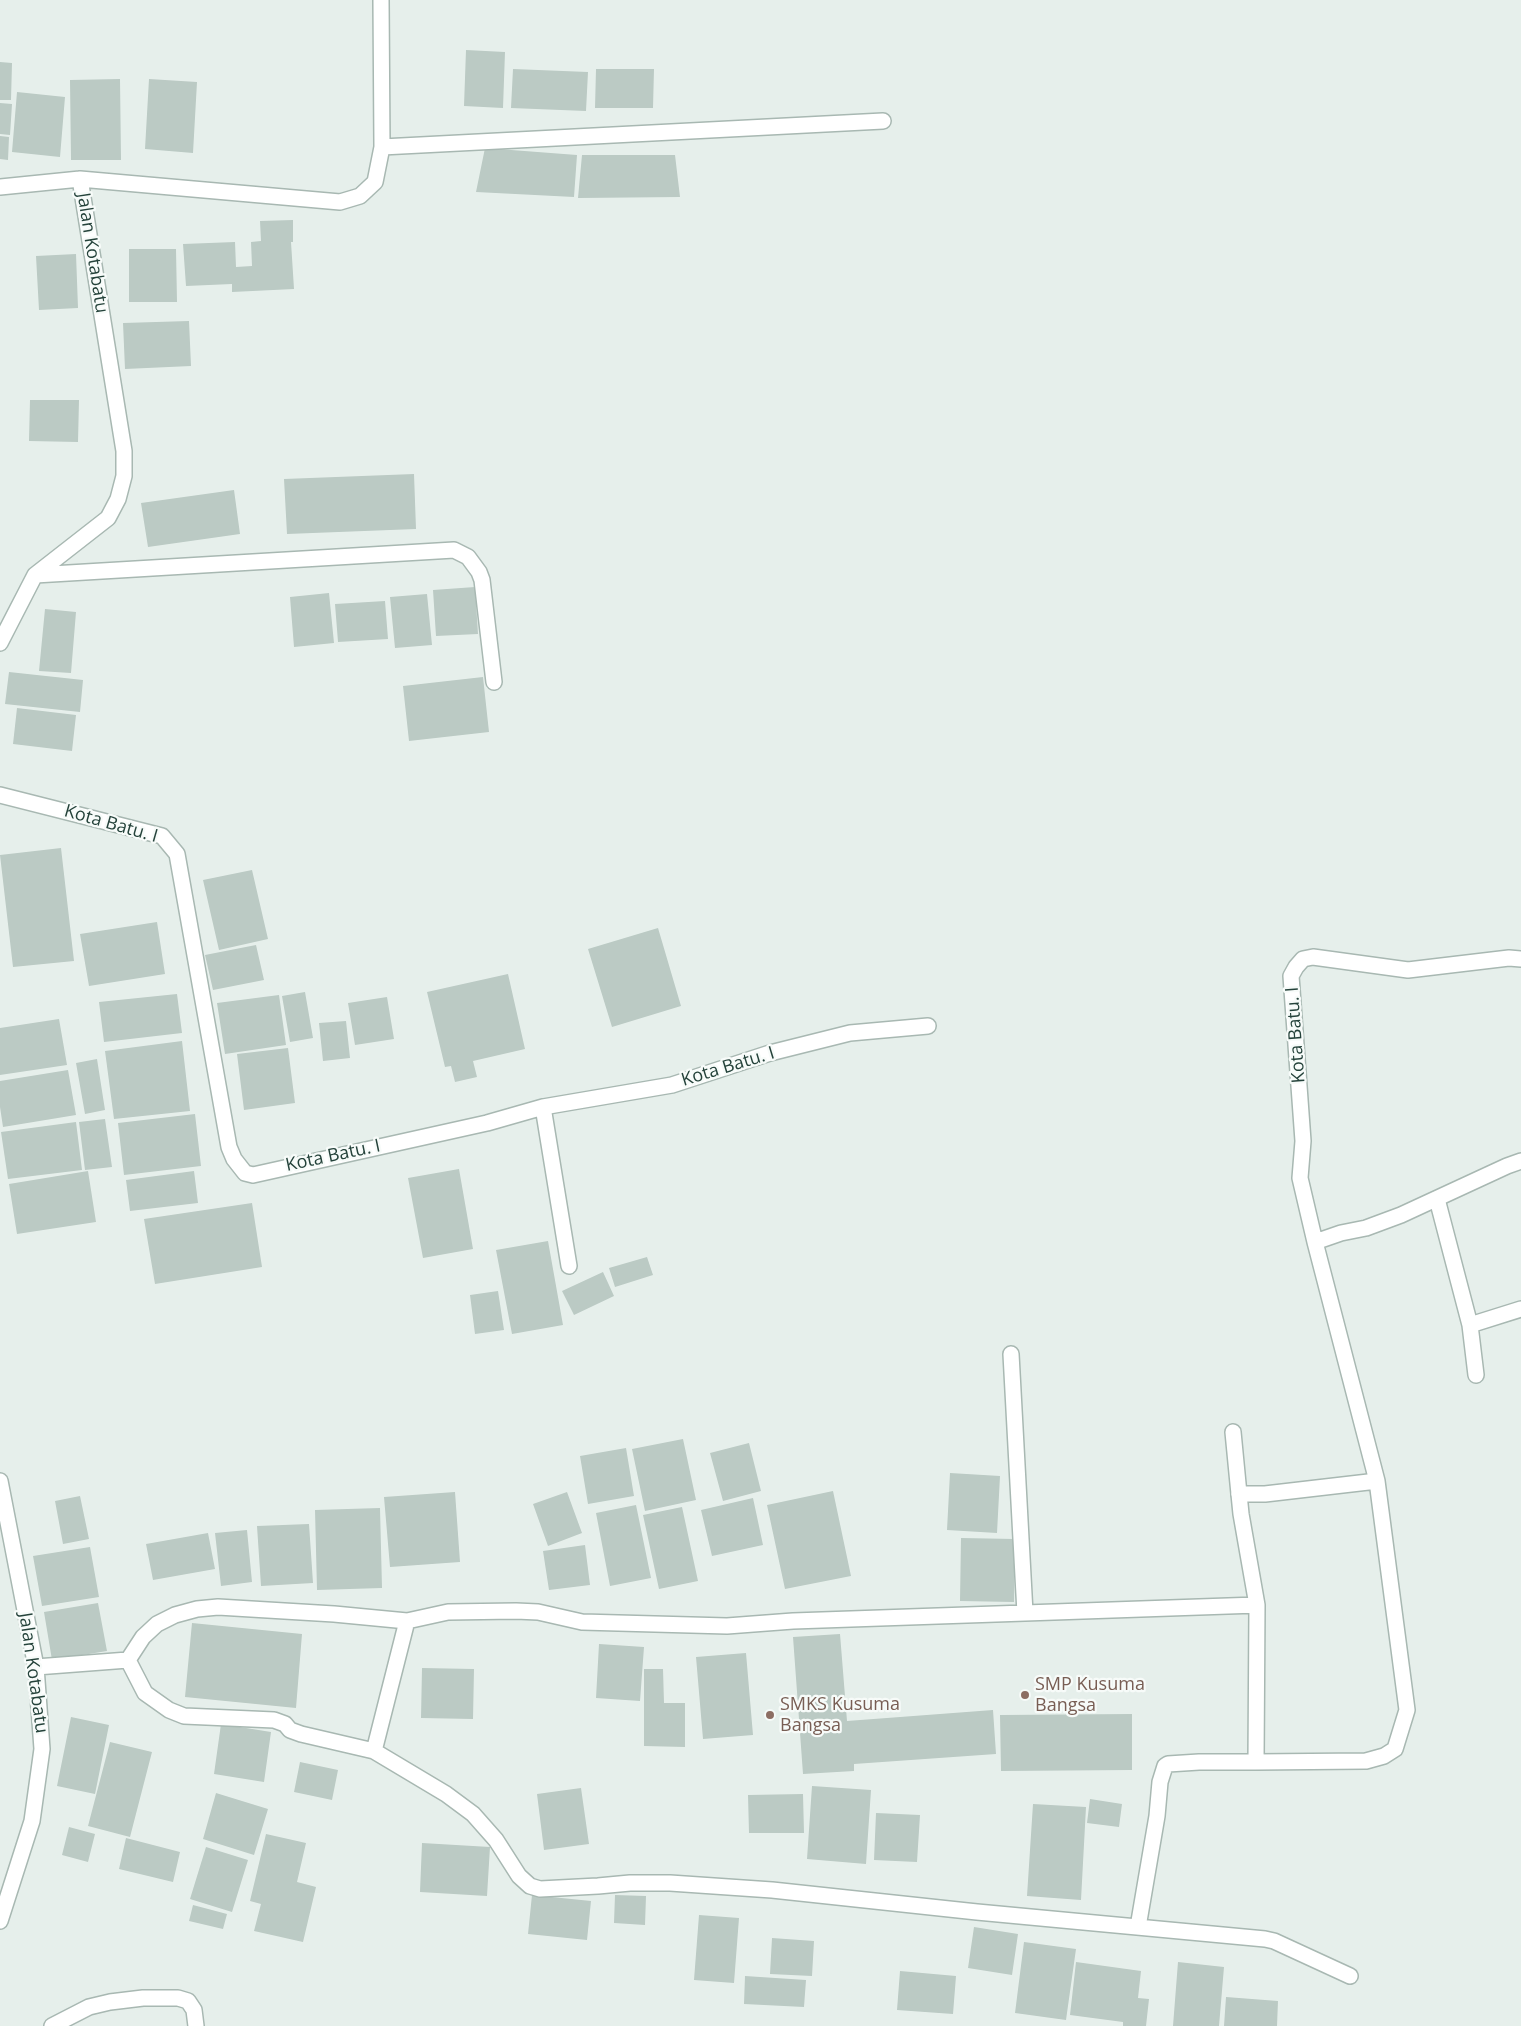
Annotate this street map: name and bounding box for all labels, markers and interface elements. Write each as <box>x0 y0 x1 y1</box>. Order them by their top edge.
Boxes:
street label: Jalan Kotabatu <box>72 191 112 315</box>
street label: Kota Batu. I <box>62 800 160 848</box>
street label: Kota Batu. I <box>1282 986 1310 1084</box>
street label: Kota Batu. I <box>679 1043 777 1091</box>
street label: Kota Batu. I <box>284 1135 382 1177</box>
street label: Jalan Kotabatu <box>14 1611 52 1735</box>
place label: SMP Kusuma Bangsa <box>1035 1674 1145 1716</box>
marker: SMP Kusuma Bangsa <box>1019 1689 1031 1701</box>
place label: SMKS Kusuma Bangsa <box>780 1694 900 1736</box>
marker: SMKS Kusuma Bangsa <box>764 1709 776 1721</box>

